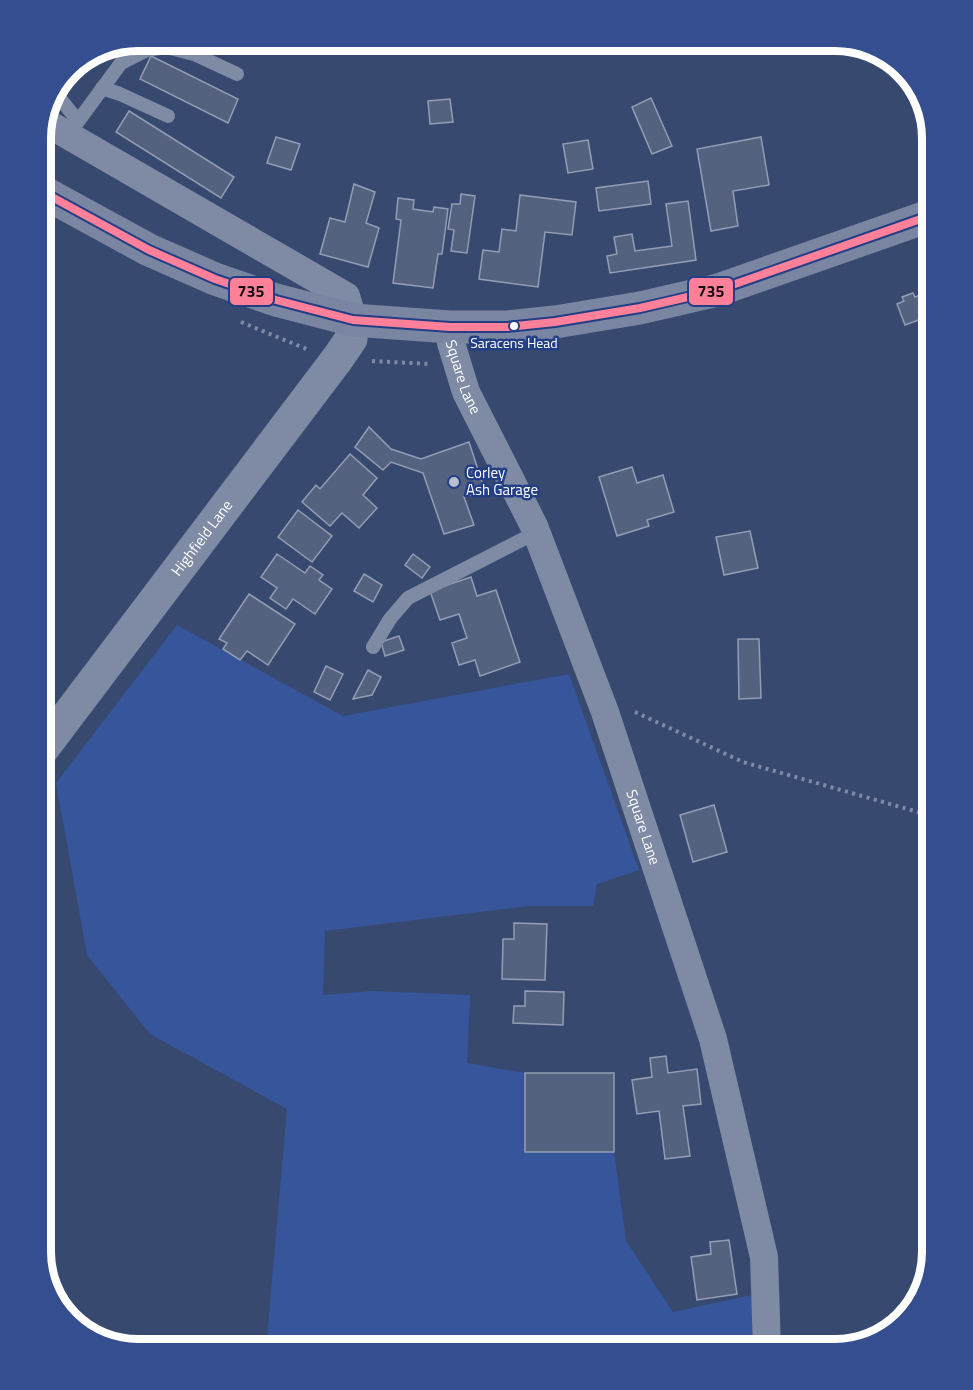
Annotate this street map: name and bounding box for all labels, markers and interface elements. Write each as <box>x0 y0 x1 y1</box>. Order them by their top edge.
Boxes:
line badge: 735 <box>229 277 274 306</box>
line badge: 735 <box>688 277 734 306</box>
text: 735 <box>238 279 264 303</box>
text: 735 <box>698 279 724 303</box>
marker: Saracens Head <box>508 320 520 332</box>
place label: Saracens Head <box>470 332 558 353</box>
street label: Square Lane <box>440 337 487 418</box>
place label: Corley Ash Garage <box>466 461 538 501</box>
marker: Corley Ash Garage <box>447 475 461 489</box>
street label: Highfield Lane <box>165 495 238 581</box>
street label: Square Lane <box>620 787 667 868</box>

